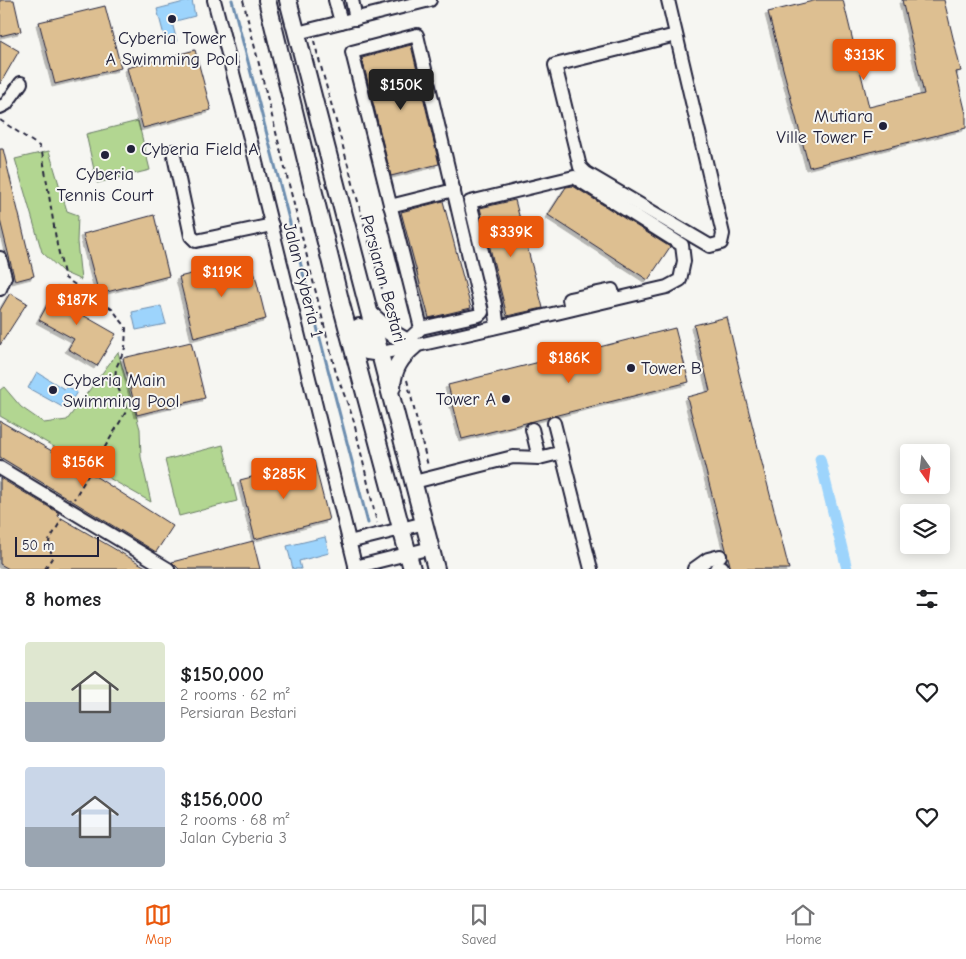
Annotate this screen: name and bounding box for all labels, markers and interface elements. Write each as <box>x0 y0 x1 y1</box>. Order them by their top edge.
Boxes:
marker: Cyberia Tower A Swimming Pool <box>166 13 178 25</box>
place label: Cyberia Tower A Swimming Pool <box>106 28 238 70</box>
pin: $313K <box>829 38 899 81</box>
text: $313K <box>844 46 884 64</box>
pin: $150K <box>366 68 436 111</box>
text: $150K <box>380 76 422 94</box>
place label: Mutiara Ville Tower F <box>776 106 874 148</box>
marker: Mutiara Ville Tower F <box>877 120 889 132</box>
place label: Cyberia Field A <box>141 139 259 160</box>
marker: Cyberia Field A <box>125 143 137 155</box>
marker: Cyberia Tennis Court <box>99 149 111 161</box>
place label: Cyberia Tennis Court <box>57 164 154 206</box>
street label: Persiaran Bestari <box>356 213 410 345</box>
pin: $339K <box>476 216 546 258</box>
street label: Jalan Cyberia 1 <box>279 220 327 340</box>
text: $339K <box>490 223 532 241</box>
pin: $119K <box>187 256 257 298</box>
text: $119K <box>202 263 242 281</box>
pin: $187K <box>42 284 112 326</box>
text: $187K <box>57 291 97 309</box>
pin: $186K <box>534 342 604 384</box>
text: $186K <box>548 349 590 367</box>
place label: Tower B <box>641 358 702 379</box>
marker: Tower B <box>625 362 637 374</box>
place label: Cyberia Main Swimming Pool <box>63 370 179 412</box>
marker: Cyberia Main Swimming Pool <box>47 384 59 396</box>
place label: Tower A <box>436 389 496 410</box>
marker: Tower A <box>500 393 512 405</box>
north arrow <box>900 444 950 494</box>
map controls <box>900 444 950 554</box>
pin: $156K <box>48 446 118 488</box>
text: $156K <box>62 453 104 471</box>
pin: $285K <box>249 458 319 500</box>
text: $285K <box>262 465 306 483</box>
button: layers <box>900 504 950 554</box>
scale bar <box>15 534 99 557</box>
text: 50 m <box>22 537 54 554</box>
icon: filters <box>913 585 941 613</box>
text: 8 homes <box>25 587 101 611</box>
icon: home <box>65 662 125 722</box>
text: $150,000 <box>180 662 264 686</box>
icon: heart <box>913 678 941 706</box>
text: 2 rooms · 62 m² <box>180 686 290 704</box>
text: Persiaran Bestari <box>180 704 297 722</box>
icon: home <box>65 787 125 847</box>
text: $156,000 <box>180 787 263 811</box>
icon: heart <box>913 803 941 831</box>
text: 2 rooms · 68 m² <box>180 811 290 829</box>
text: Jalan Cyberia 3 <box>180 829 287 847</box>
tab: Map <box>144 901 172 948</box>
tab: Saved <box>461 901 496 948</box>
tab: Home <box>785 901 822 948</box>

